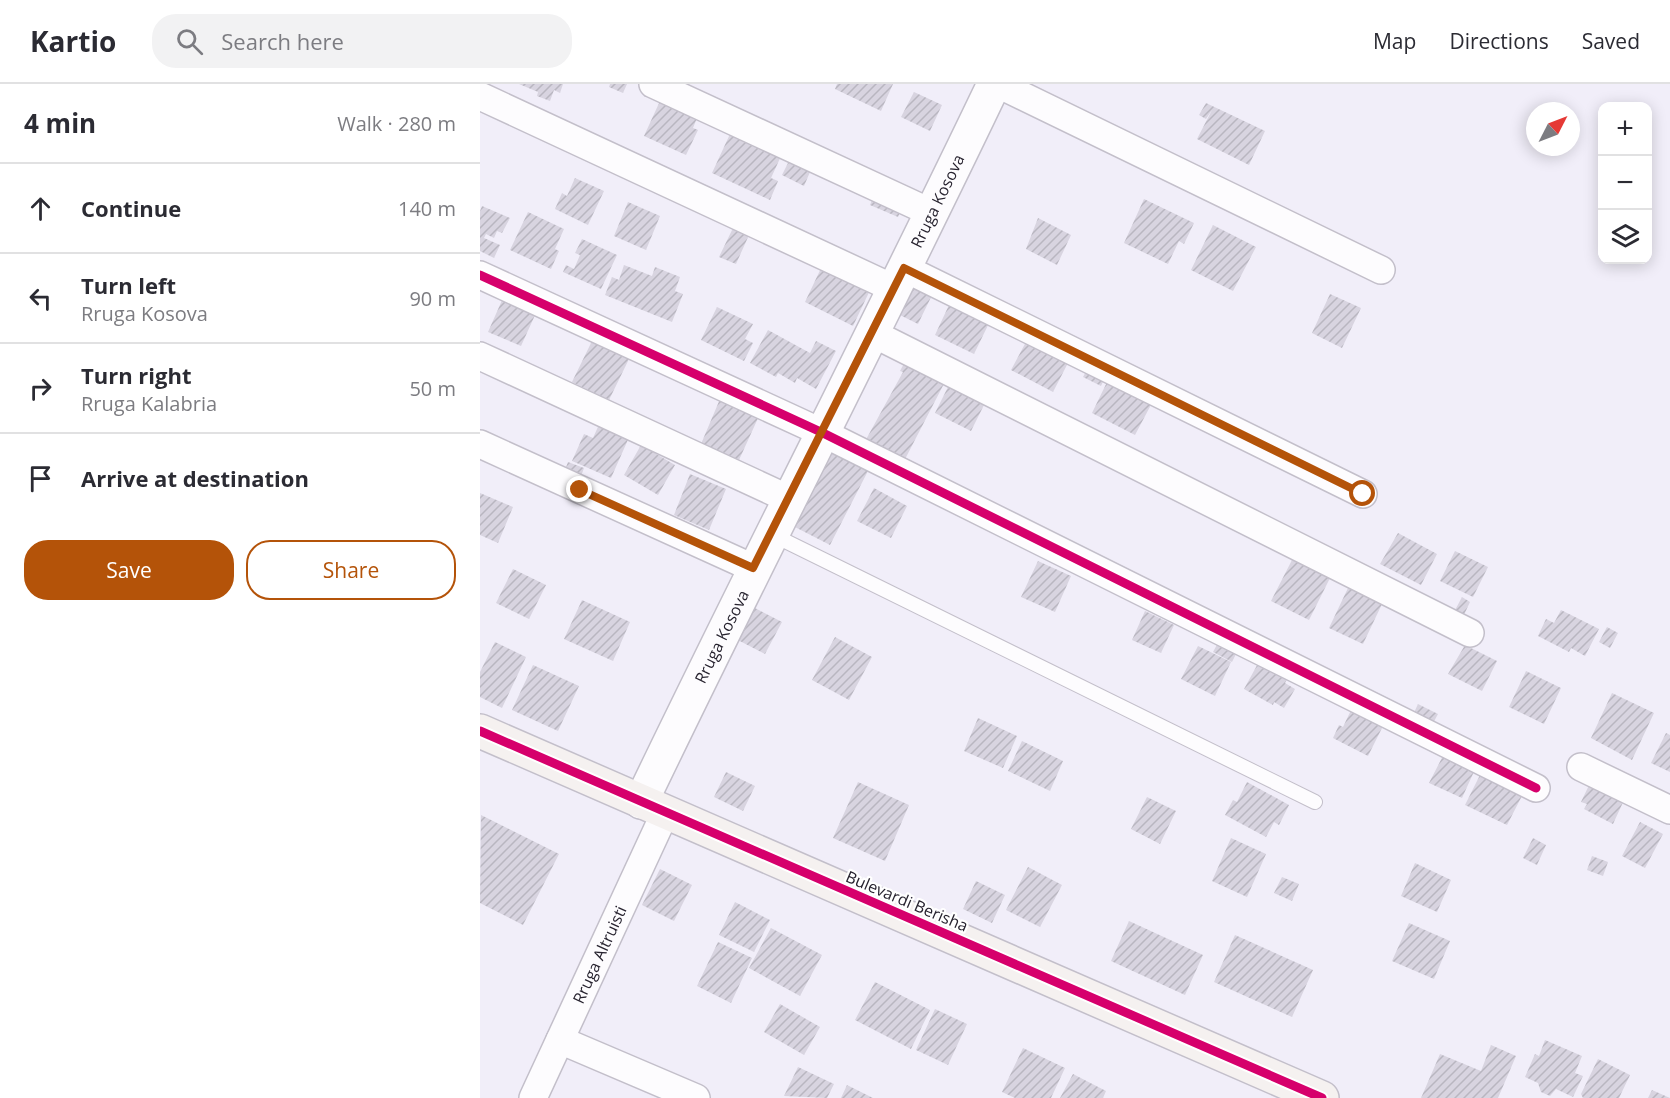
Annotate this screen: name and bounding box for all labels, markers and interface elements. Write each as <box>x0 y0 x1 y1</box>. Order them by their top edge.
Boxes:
search box <box>152 14 572 68</box>
text: Kartio <box>30 22 116 60</box>
icon: search <box>173 25 206 58</box>
text: Search here <box>221 26 344 56</box>
text: Map <box>1373 27 1416 55</box>
text: Directions <box>1449 27 1549 55</box>
text: Saved <box>1582 27 1640 55</box>
north arrow <box>1526 102 1580 156</box>
map controls <box>1598 102 1652 264</box>
button: + <box>1598 102 1652 156</box>
text: 4 min <box>24 105 96 141</box>
text: Walk · 280 m <box>337 110 456 137</box>
street label: Rruga Kosova <box>905 151 970 252</box>
button: − <box>1598 156 1652 210</box>
icon: ahead <box>24 192 57 225</box>
text: Continue <box>81 193 181 223</box>
text: 140 m <box>398 195 456 222</box>
button: layers <box>1598 210 1652 264</box>
text: Turn left <box>81 270 176 300</box>
icon: left <box>24 282 57 315</box>
text: 90 m <box>409 285 456 312</box>
text: Rruga Kosova <box>81 300 208 327</box>
text: Turn right <box>81 360 192 390</box>
icon: right <box>24 372 57 405</box>
text: 50 m <box>409 375 456 402</box>
text: Rruga Kalabria <box>81 390 217 417</box>
icon: arrive <box>24 462 57 495</box>
text: Arrive at destination <box>81 463 309 493</box>
route end <box>566 476 592 502</box>
route start <box>1349 480 1375 506</box>
button: Save <box>24 540 234 600</box>
button: Share <box>246 540 456 600</box>
street label: Rruga Kosova <box>689 586 754 687</box>
street label: Bulevardi Berisha <box>842 865 972 937</box>
street label: Rruga Altruisti <box>567 902 632 1007</box>

